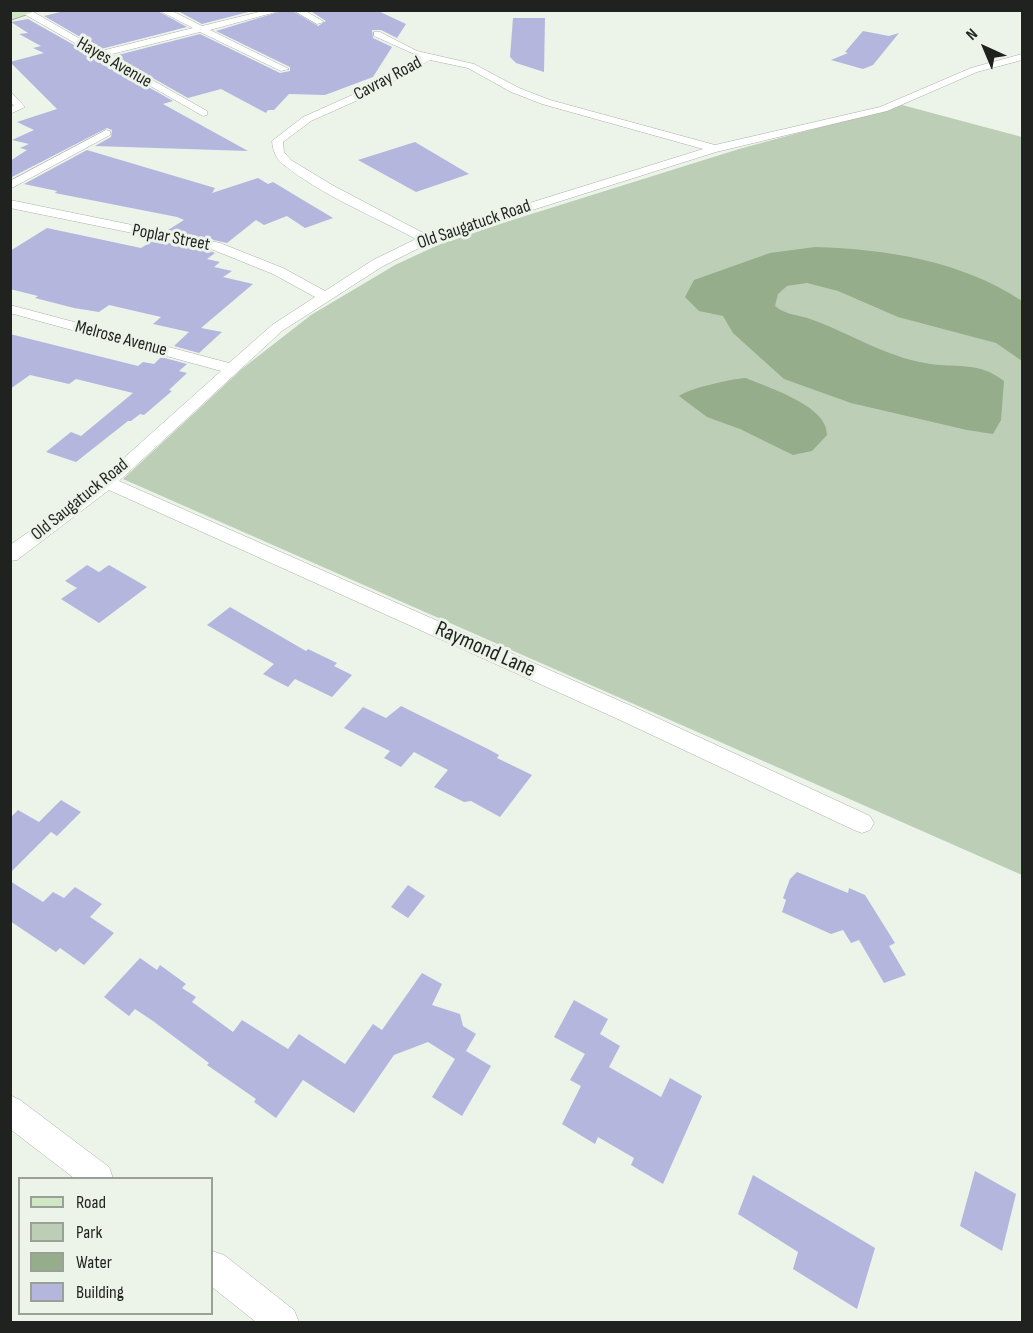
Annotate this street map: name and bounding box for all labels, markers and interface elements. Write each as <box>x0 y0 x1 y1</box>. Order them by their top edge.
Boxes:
north arrow <box>955 18 1015 78</box>
text: N <box>962 25 982 44</box>
street label: Hayes Avenue <box>73 33 155 93</box>
street label: Cavray Road <box>350 52 426 106</box>
street label: Old Saugatuck Road <box>414 195 534 255</box>
street label: Poplar Street <box>130 220 212 256</box>
street label: Melrose Avenue <box>73 316 169 362</box>
street label: Old Saugatuck Road <box>27 454 133 546</box>
street label: Raymond Lane <box>431 616 539 684</box>
legend <box>18 1177 213 1315</box>
text: Road <box>76 1192 106 1213</box>
text: Park <box>76 1222 102 1243</box>
text: Water <box>76 1252 112 1273</box>
text: Building <box>76 1282 124 1303</box>

